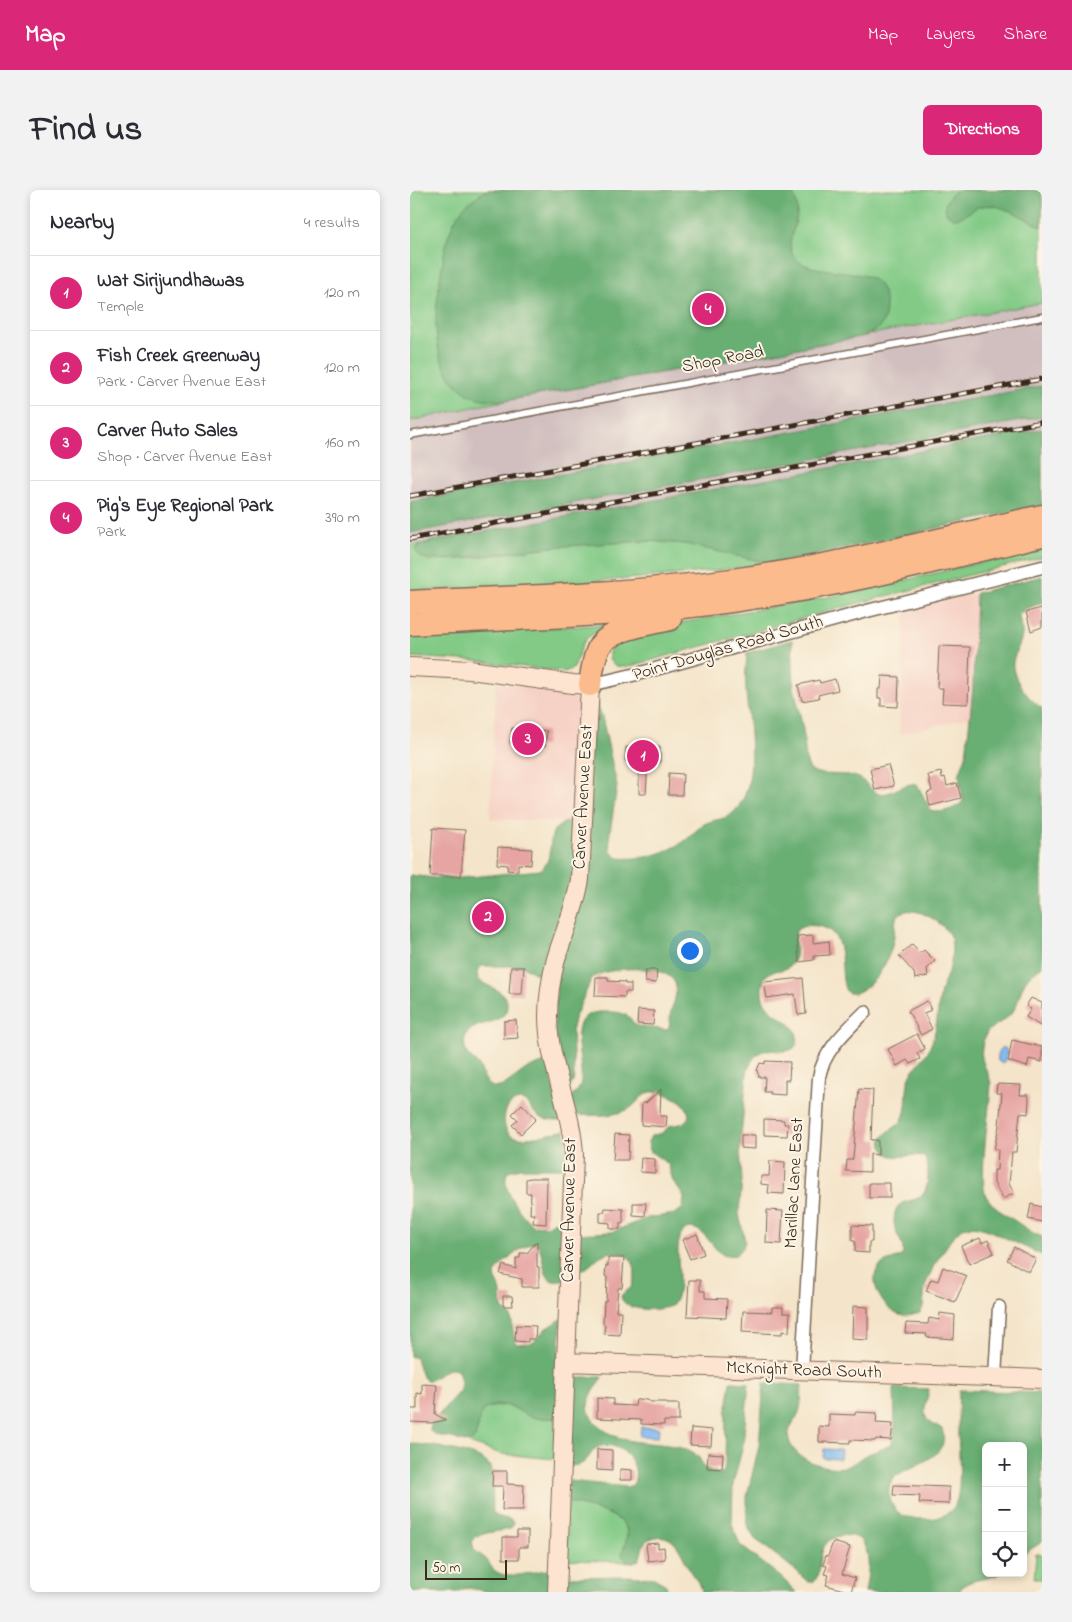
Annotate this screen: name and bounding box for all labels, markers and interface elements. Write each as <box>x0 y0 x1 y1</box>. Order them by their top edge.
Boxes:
text: Map <box>25 18 66 53</box>
text: Map <box>868 22 898 48</box>
text: Layers <box>926 22 976 48</box>
text: Share <box>1004 22 1047 48</box>
text: Find us <box>30 105 142 156</box>
button: Directions <box>923 105 1042 155</box>
text: Nearby <box>50 208 114 238</box>
text: 4 results <box>304 211 360 235</box>
text: Wat Sirijundhawas <box>97 268 244 295</box>
text: 1 <box>63 281 69 305</box>
text: 120 m <box>324 281 360 305</box>
pin: 4 <box>692 290 724 328</box>
text: Temple <box>97 295 144 319</box>
street label: Shop Road <box>680 339 766 381</box>
text: Fish Creek Greenway <box>97 343 260 370</box>
text: 2 <box>62 356 70 380</box>
text: 120 m <box>324 356 360 380</box>
text: Park · Carver Avenue East <box>97 370 266 394</box>
text: Carver Auto Sales <box>97 418 238 445</box>
text: 3 <box>63 431 69 455</box>
text: 160 m <box>325 431 360 455</box>
text: Shop · Carver Avenue East <box>97 445 272 469</box>
text: Pig's Eye Regional Park <box>97 493 273 520</box>
text: 4 <box>63 506 69 530</box>
text: 390 m <box>325 506 360 530</box>
text: Park <box>97 520 126 544</box>
street label: Point Douglas Road South <box>630 609 827 690</box>
pin: 3 <box>512 720 544 758</box>
street label: Carver Avenue East <box>567 724 601 870</box>
pin: 1 <box>627 737 659 775</box>
pin: 2 <box>472 898 504 936</box>
your location <box>677 938 703 964</box>
street label: Marillac Lane East <box>779 1117 811 1249</box>
street label: Carver Avenue East <box>556 1137 584 1283</box>
street label: McKnight Road South <box>726 1355 882 1388</box>
map controls <box>982 1442 1027 1577</box>
button: + <box>982 1442 1027 1487</box>
button: − <box>982 1487 1027 1532</box>
button: locate <box>982 1532 1027 1577</box>
scale bar <box>425 1557 508 1580</box>
text: 50 m <box>432 1558 460 1579</box>

